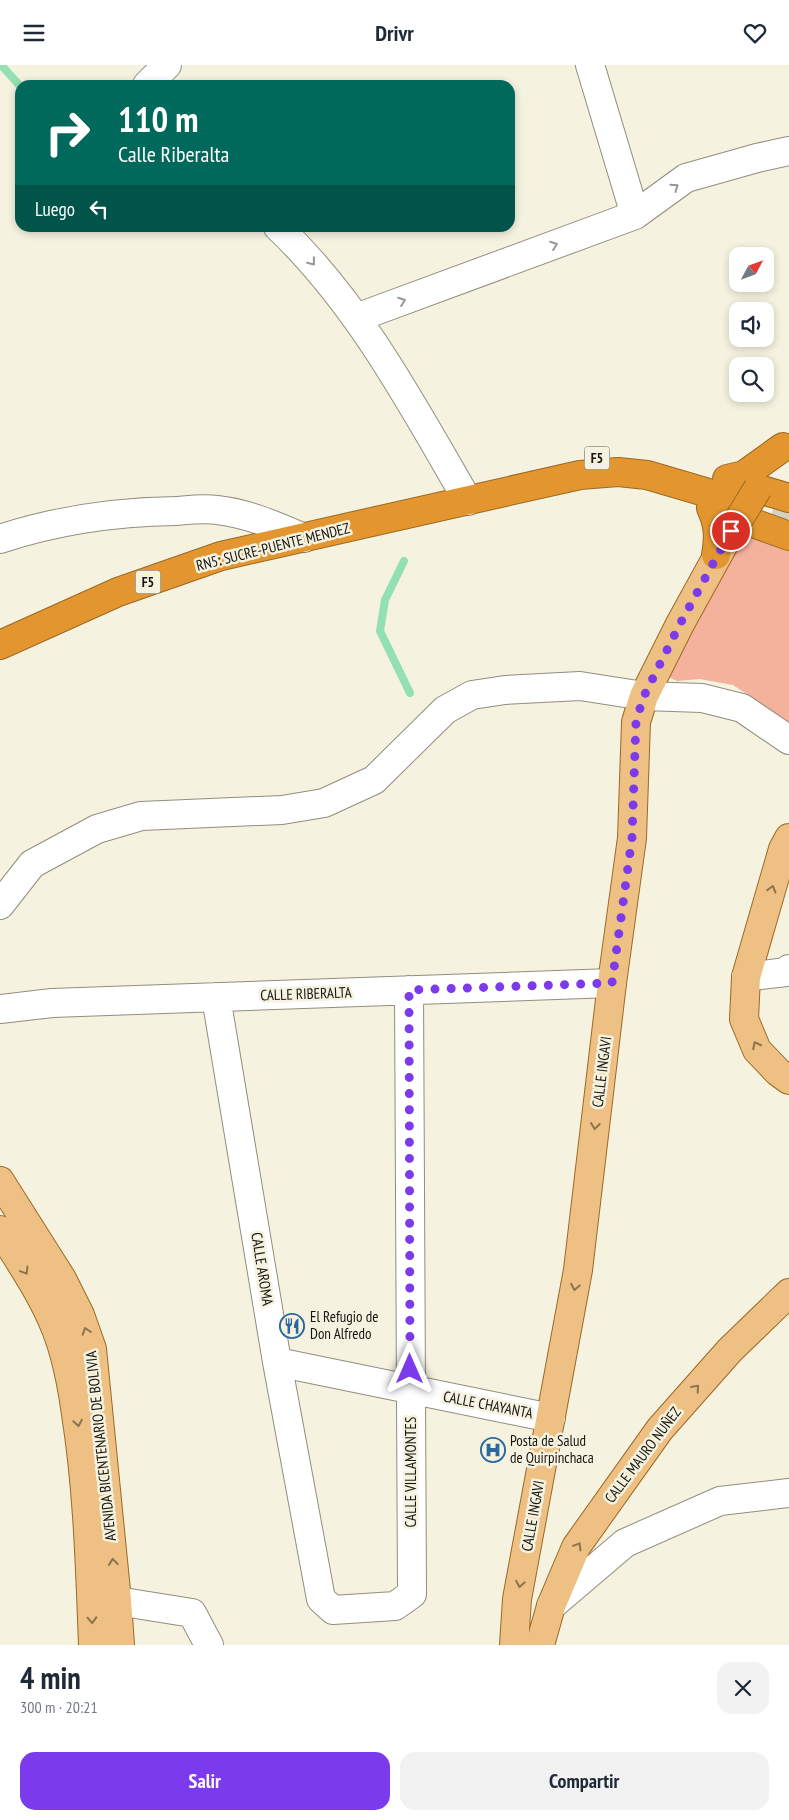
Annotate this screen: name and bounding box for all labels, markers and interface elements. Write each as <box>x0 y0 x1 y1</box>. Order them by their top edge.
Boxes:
icon: menu <box>20 19 48 47</box>
text: Drivr <box>375 19 414 47</box>
icon: heart <box>741 19 769 47</box>
text: 110 m <box>118 96 199 142</box>
icon: right <box>35 100 100 165</box>
text: Calle Riberalta <box>118 140 229 168</box>
one-way arrow <box>669 184 678 192</box>
icon: left <box>85 195 113 223</box>
text: Luego <box>35 197 75 221</box>
one-way arrow <box>549 241 558 251</box>
north arrow <box>729 247 774 293</box>
map controls <box>729 247 774 402</box>
one-way arrow <box>306 257 315 266</box>
one-way arrow <box>397 297 405 307</box>
button: sound <box>729 302 774 347</box>
button: search <box>729 357 774 402</box>
road number: F5 <box>584 447 610 469</box>
pin <box>710 510 752 552</box>
icon: arrive <box>717 517 745 545</box>
street label: RN5: SUCRE-PUENTE MENDEZ <box>194 518 352 575</box>
road number: F5 <box>136 571 160 593</box>
one-way arrow <box>766 885 776 893</box>
street label: CALLE RIBERALTA <box>260 982 353 1005</box>
street label: CALLE INGAVI <box>588 1035 615 1109</box>
one-way arrow <box>752 1041 762 1050</box>
one-way arrow <box>590 1122 601 1130</box>
street label: CALLE AROMA <box>247 1231 278 1308</box>
one-way arrow <box>19 1266 29 1275</box>
one-way arrow <box>571 1283 581 1291</box>
place label: El Refugio de Don Alfredo <box>310 1307 378 1343</box>
restaurant icon: El Refugio de Don Alfredo <box>279 1313 305 1339</box>
one-way arrow <box>81 1327 91 1336</box>
position arrow <box>383 1342 435 1394</box>
street label: AVENIDA BICENTENARIO DE BOLIVIA <box>81 1349 120 1542</box>
one-way arrow <box>690 1385 699 1394</box>
street label: CALLE CHAYANTA <box>442 1387 535 1423</box>
street label: CALLE MAURO NUÑEZ <box>600 1403 685 1506</box>
street label: CALLE VILLAMONTES <box>401 1417 420 1527</box>
one-way arrow <box>72 1419 82 1428</box>
place label: Posta de Salud de Quirpinchaca <box>510 1431 594 1467</box>
hospital icon: Posta de Salud de Quirpinchaca <box>480 1437 506 1463</box>
street label: CALLE INGAVI <box>517 1479 548 1553</box>
one-way arrow <box>571 1542 581 1551</box>
one-way arrow <box>108 1557 119 1565</box>
one-way arrow <box>515 1580 526 1589</box>
one-way arrow <box>86 1616 97 1624</box>
text: 4 min <box>20 1658 81 1697</box>
button: close <box>717 1662 769 1714</box>
text: 300 m · 20:21 <box>20 1697 98 1717</box>
button: Salir <box>20 1752 390 1810</box>
button: Compartir <box>400 1752 769 1810</box>

